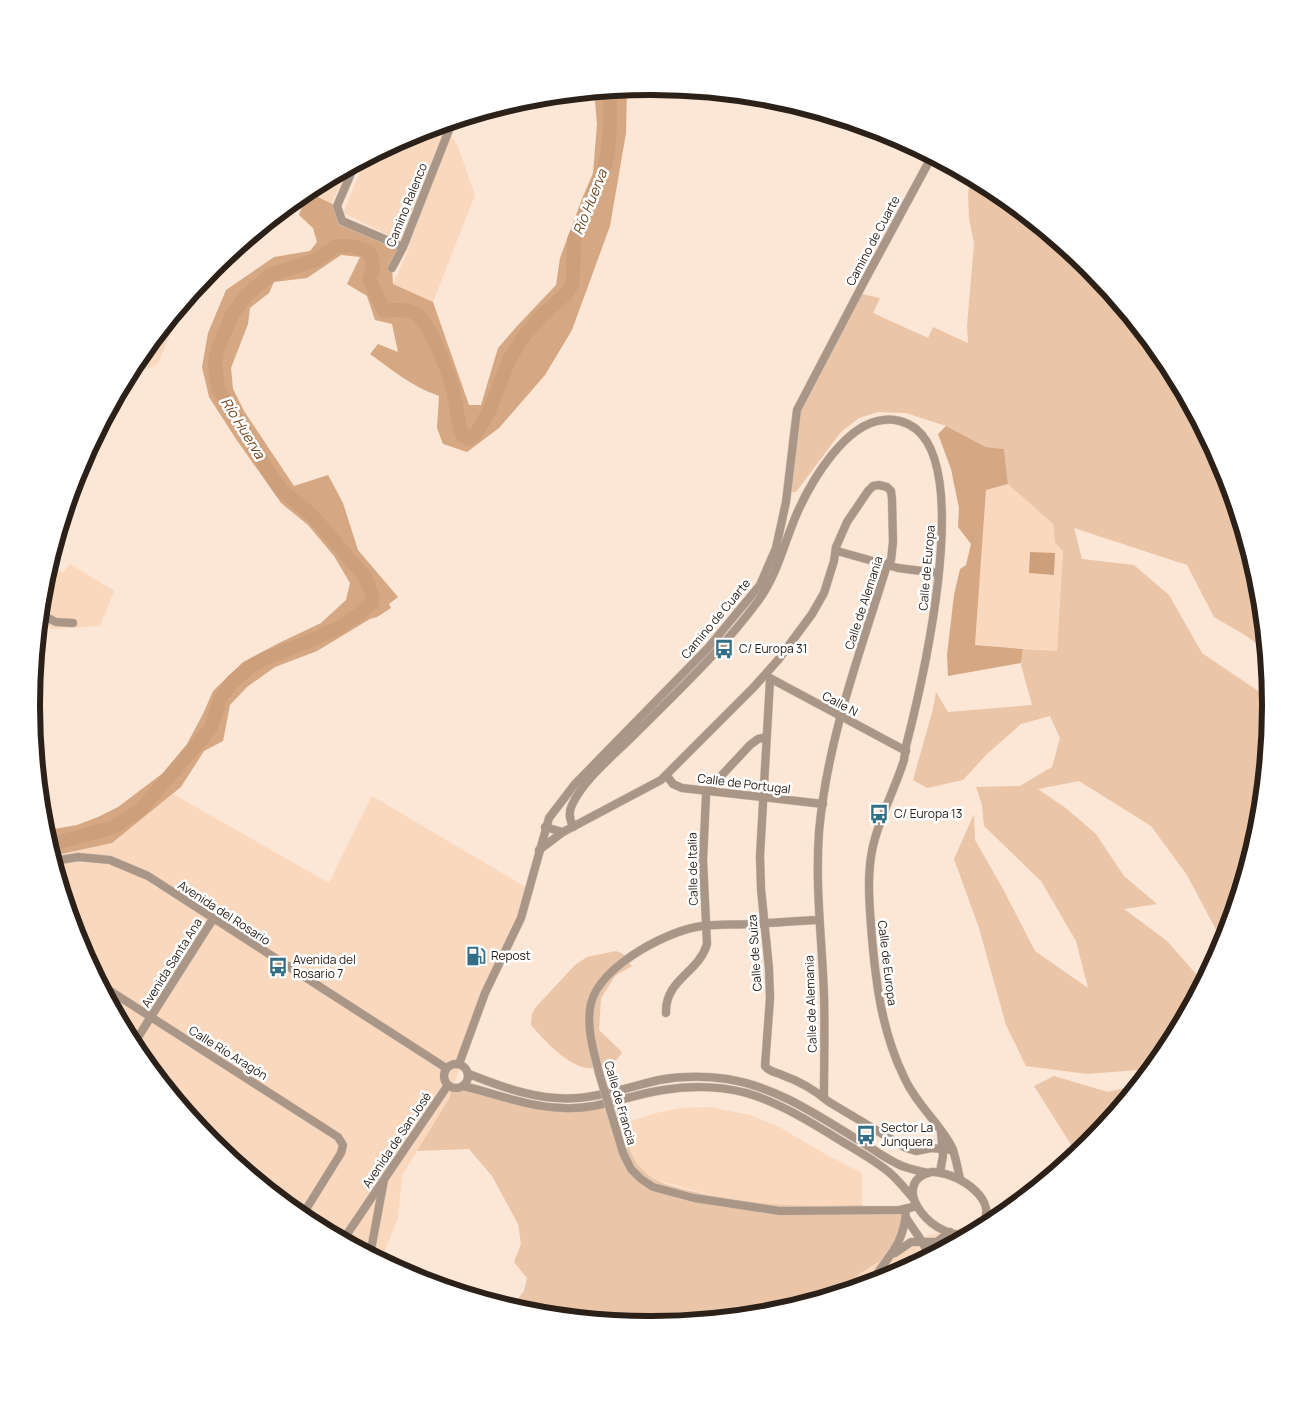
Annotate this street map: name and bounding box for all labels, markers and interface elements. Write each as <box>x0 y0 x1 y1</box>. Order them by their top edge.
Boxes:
street label: Camino Ralenco <box>382 160 431 249</box>
water label: Río Huerva <box>568 165 612 237</box>
street label: Camino de Cuarte <box>842 193 903 289</box>
water label: Río Huerva <box>217 394 270 463</box>
street label: Calle de Europa <box>914 524 939 611</box>
street label: Calle de Alemania <box>840 554 887 652</box>
street label: Camino de Cuarte <box>677 575 754 662</box>
bus stop icon: C/ Europa 31 <box>713 638 735 660</box>
place label: C/ Europa 31 <box>739 640 807 657</box>
street label: Calle N <box>819 687 861 720</box>
street label: Calle de Portugal <box>696 769 792 798</box>
bus stop icon: C/ Europa 13 <box>868 803 890 825</box>
place label: C/ Europa 13 <box>894 805 962 822</box>
street label: Calle de Italia <box>683 832 702 906</box>
street label: Avenida del Rosario <box>175 876 274 949</box>
street label: Calle de Suiza <box>743 914 766 992</box>
street label: Avenida Santa Ana <box>137 915 206 1011</box>
street label: Calle de Europa <box>874 919 901 1007</box>
fuel station icon: Repost <box>465 945 487 967</box>
place label: Repost <box>491 947 531 964</box>
place label: Avenida del Rosario 7 <box>293 951 356 982</box>
street label: Calle de Alemania <box>800 955 821 1053</box>
bus stop icon: Avenida del Rosario 7 <box>267 956 289 978</box>
street label: Calle Río Aragón <box>186 1022 271 1084</box>
street label: Calle de Francia <box>600 1059 641 1147</box>
street label: Avenida de San José <box>358 1089 435 1191</box>
place label: Sector La Junquera <box>881 1119 933 1150</box>
bus stop icon: Sector La Junquera <box>855 1124 877 1146</box>

